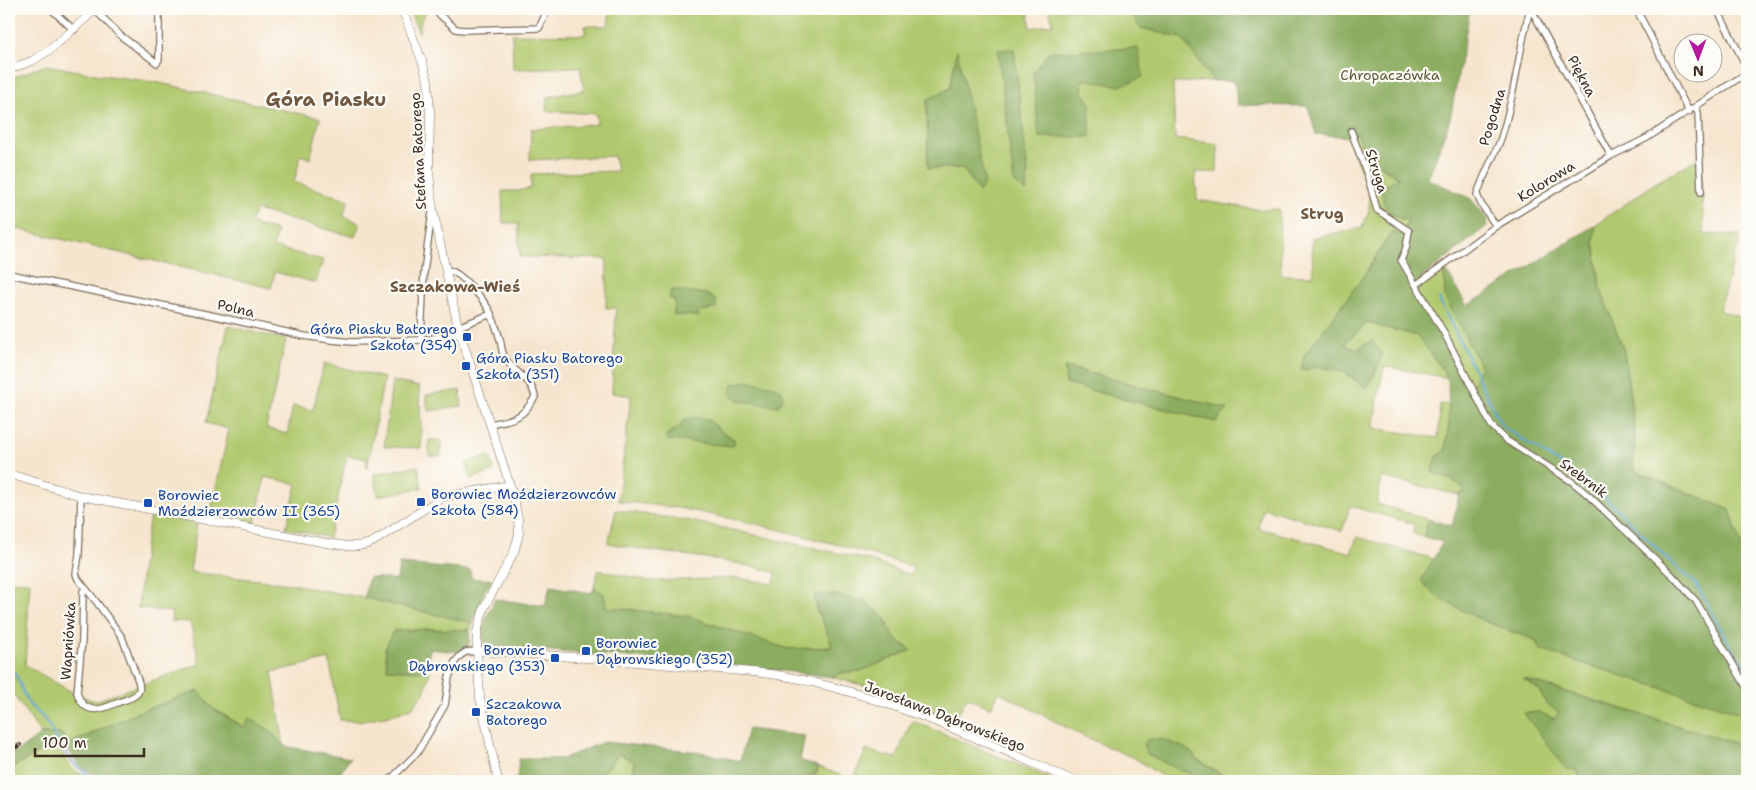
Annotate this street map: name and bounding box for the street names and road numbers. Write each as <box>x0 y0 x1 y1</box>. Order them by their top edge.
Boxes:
street label: Piękna <box>1564 52 1601 100</box>
street label: Pogodna <box>1475 86 1509 148</box>
street label: Stefana Batorego <box>406 92 430 210</box>
street label: Struga <box>1362 147 1392 196</box>
street label: Kolorowa <box>1514 156 1578 206</box>
street label: Polna <box>216 295 257 321</box>
street label: Srebrnik <box>1556 454 1612 502</box>
street label: Wapniówka <box>56 601 80 681</box>
street label: Jarosława Dąbrowskiego <box>862 677 1028 755</box>

